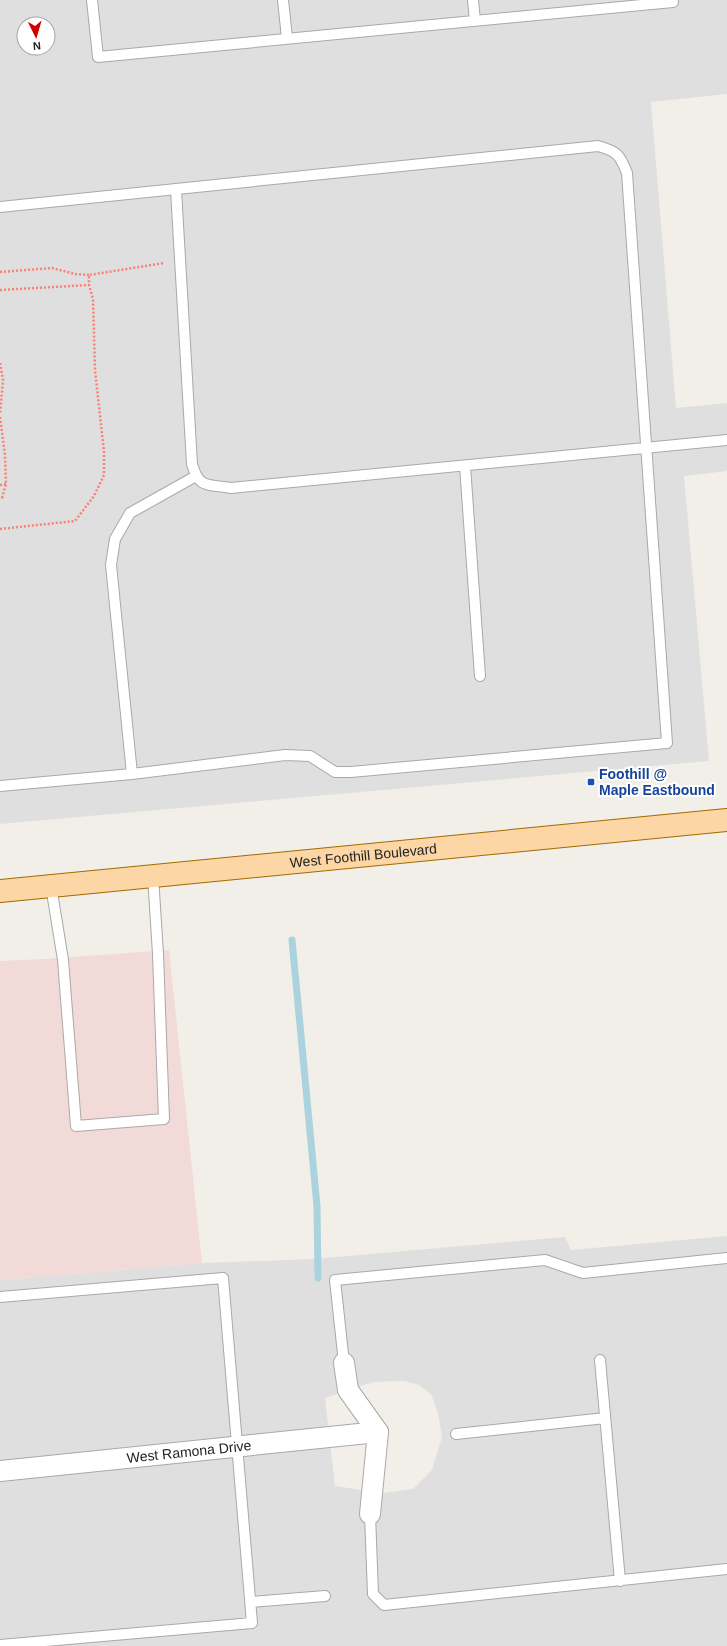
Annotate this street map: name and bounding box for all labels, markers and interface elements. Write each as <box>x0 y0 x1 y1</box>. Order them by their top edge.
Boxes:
north arrow <box>16 16 56 56</box>
text: N <box>32 40 41 52</box>
place label: Foothill @ Maple Eastbound <box>599 766 715 798</box>
marker: Foothill @ Maple Eastbound <box>586 777 596 787</box>
street label: West Foothill Boulevard <box>289 840 438 871</box>
street label: West Ramona Drive <box>126 1437 252 1466</box>

